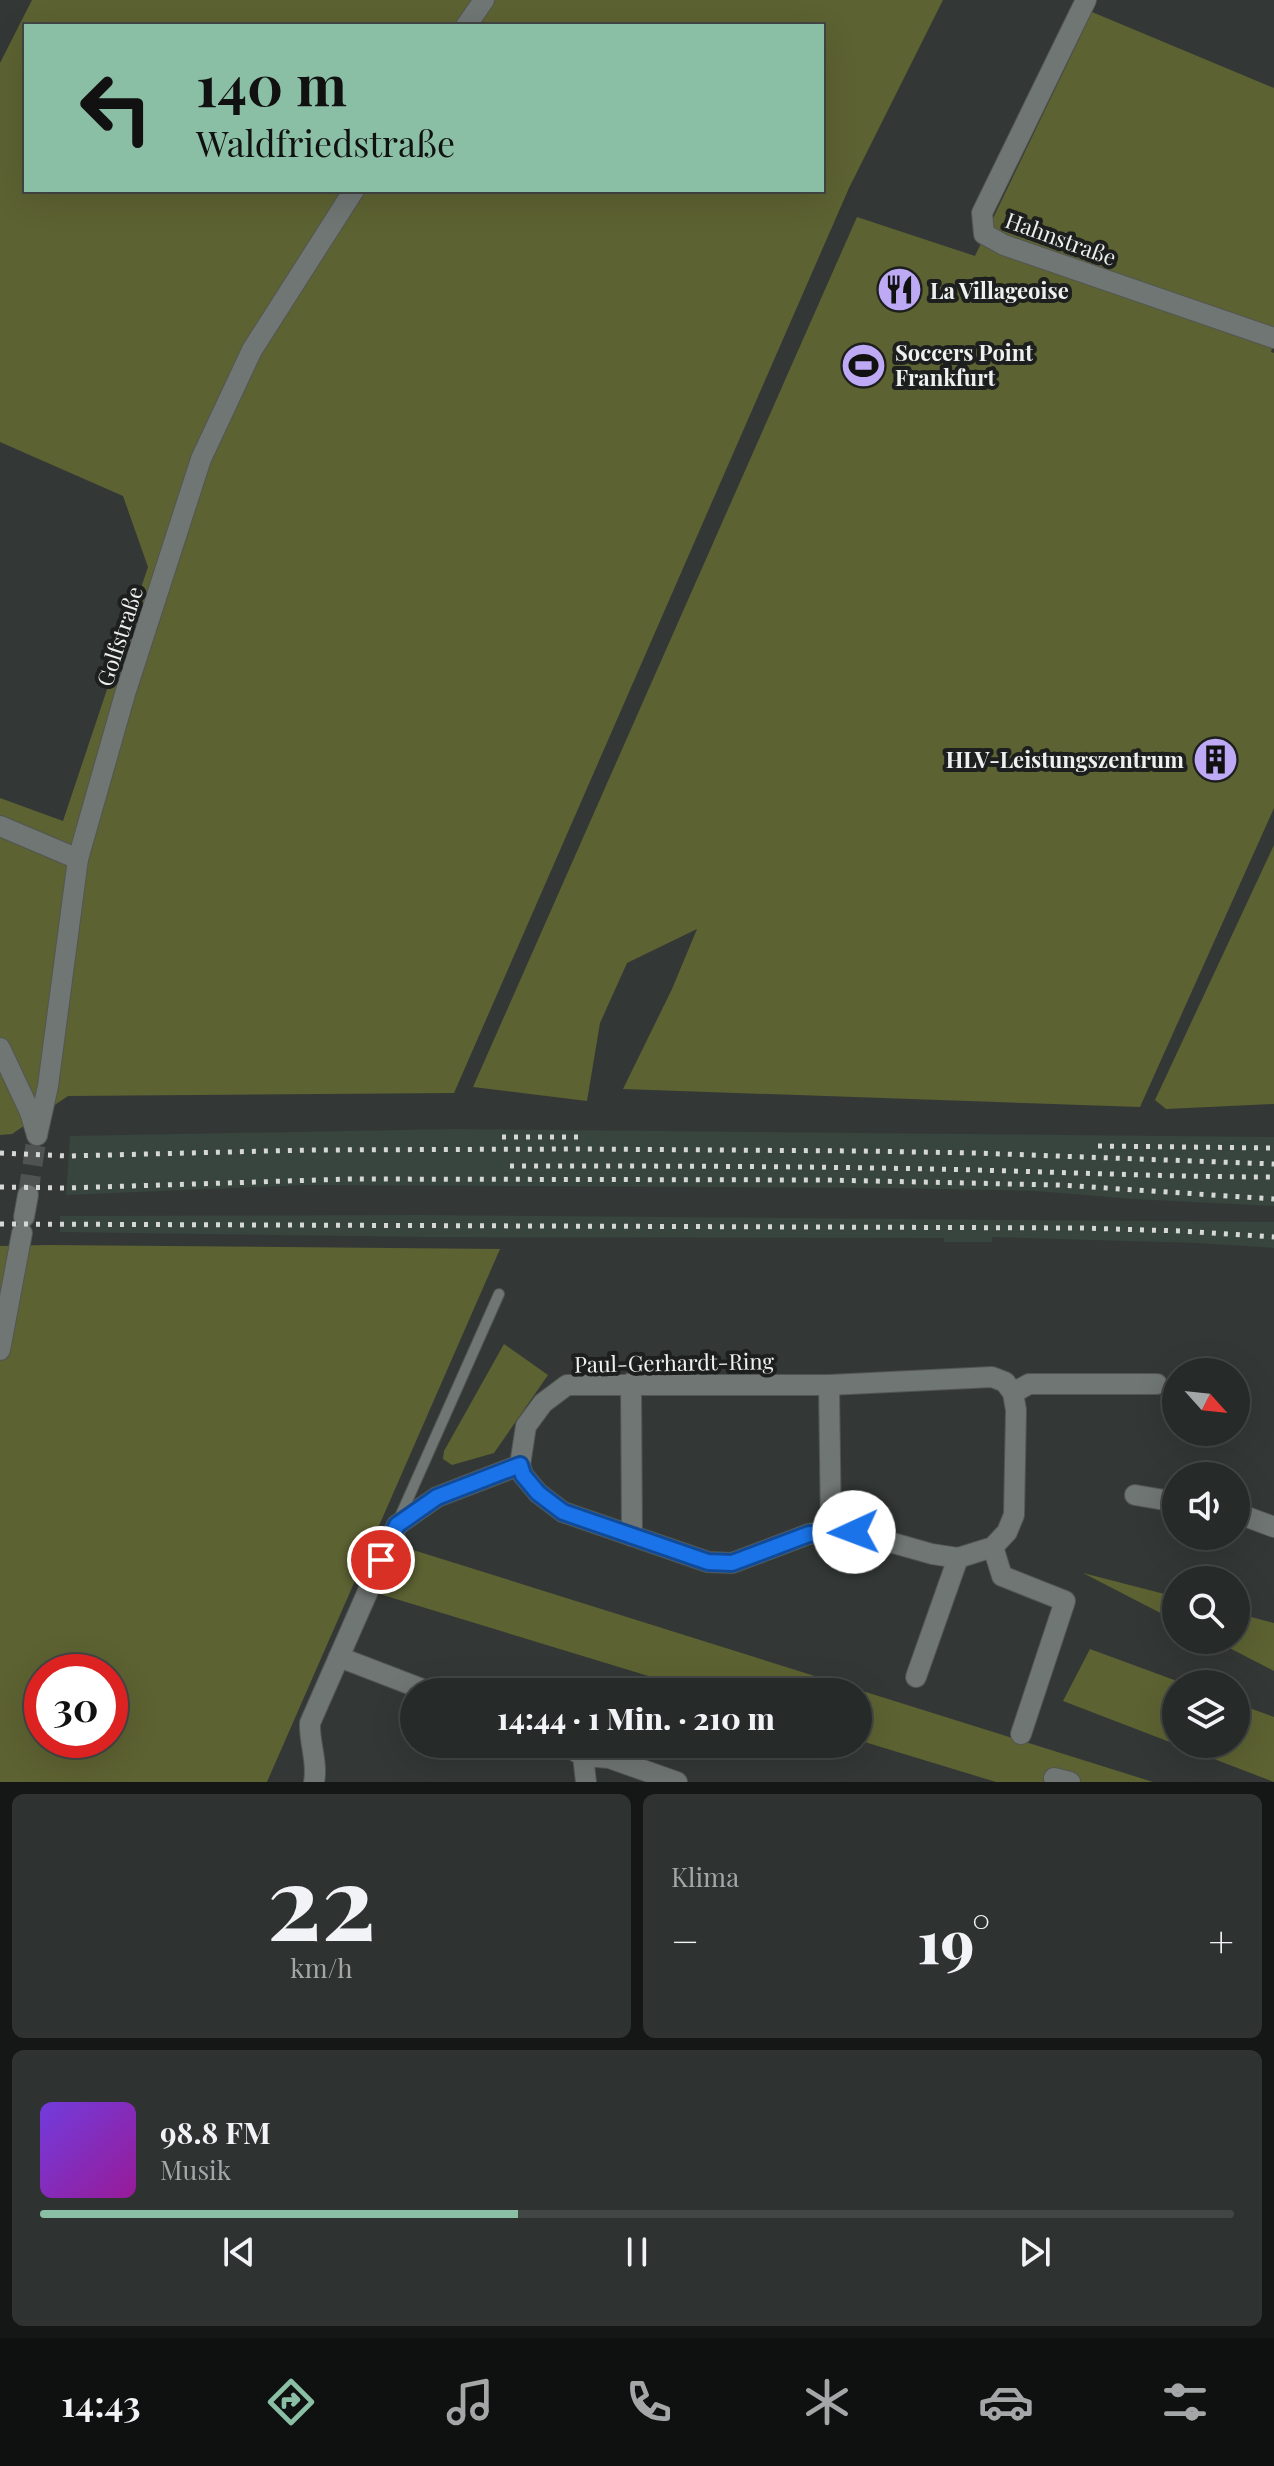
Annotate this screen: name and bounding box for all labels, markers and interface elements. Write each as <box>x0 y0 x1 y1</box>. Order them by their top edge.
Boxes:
text: 140 m <box>196 46 347 121</box>
icon: left <box>64 56 168 160</box>
text: Waldfriedstraße <box>196 118 455 166</box>
street label: Hahnstraße <box>1001 204 1121 272</box>
restaurant icon: La Villageoise <box>875 266 923 314</box>
place label: La Villageoise <box>930 275 1069 305</box>
place label: Soccers Point Frankfurt <box>895 337 1033 392</box>
sports icon: Soccers Point Frankfurt <box>840 341 888 389</box>
street label: Golfstraße <box>89 582 149 690</box>
building icon: HLV-Leistungszentrum <box>1191 735 1239 783</box>
place label: HLV-Leistungszentrum <box>946 744 1184 774</box>
street label: Paul-Gerhardt-Ring <box>574 1345 774 1379</box>
north arrow <box>1162 1358 1250 1446</box>
map controls <box>1162 1358 1250 1758</box>
button: sound <box>1162 1462 1250 1550</box>
position arrow <box>812 1490 896 1574</box>
pin <box>347 1526 415 1594</box>
icon: arrive <box>359 1538 403 1582</box>
button: search <box>1162 1566 1250 1654</box>
speed limit sign: 30 <box>24 1654 128 1758</box>
button: layers <box>1162 1670 1250 1758</box>
text: 14:44 · 1 Min. · 210 m <box>497 1698 775 1738</box>
text: 22 <box>267 1828 376 1967</box>
text: Klima <box>671 1859 739 1894</box>
text: 19° <box>917 1899 990 1979</box>
text: − <box>671 1910 699 1969</box>
text: + <box>1208 1910 1234 1969</box>
text: km/h <box>290 1950 353 1985</box>
text: 98.8 FM <box>160 2112 271 2152</box>
text: Musik <box>160 2152 231 2187</box>
icon: previous <box>217 2230 261 2274</box>
icon: pause <box>615 2230 659 2274</box>
icon: next <box>1013 2230 1057 2274</box>
icon: directions <box>263 2374 319 2430</box>
icon: music <box>442 2374 498 2430</box>
icon: phone <box>621 2374 677 2430</box>
icon: climate <box>799 2374 855 2430</box>
icon: car <box>978 2374 1034 2430</box>
icon: filters <box>1157 2374 1213 2430</box>
text: 14:43 <box>61 2378 141 2426</box>

